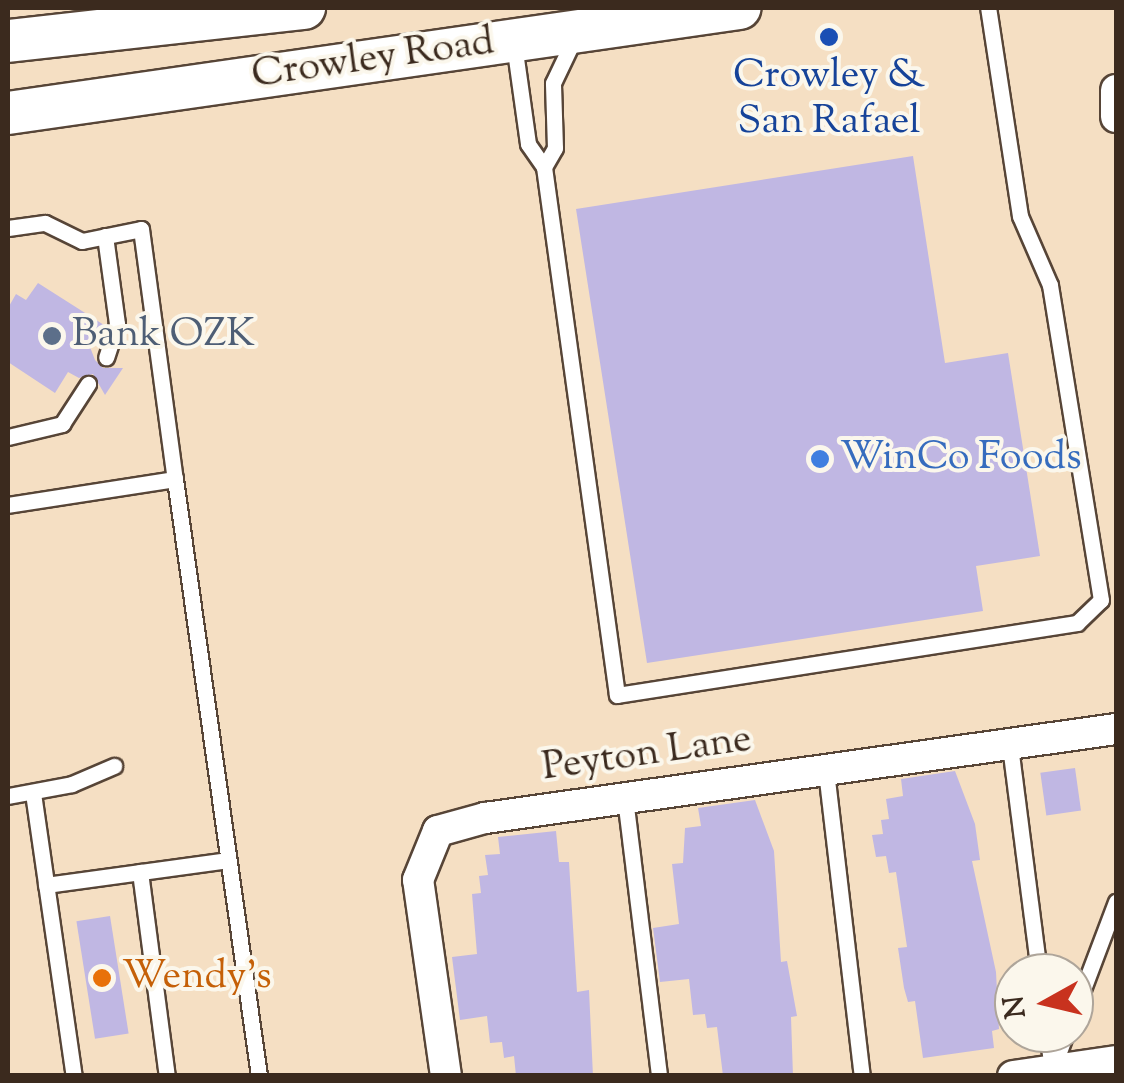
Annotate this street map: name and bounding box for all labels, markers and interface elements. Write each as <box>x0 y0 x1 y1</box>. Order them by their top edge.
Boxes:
street label: Crowley Road <box>249 19 497 101</box>
marker: Crowley & San Rafael <box>818 26 840 48</box>
place label: Crowley & San Rafael <box>733 53 925 147</box>
place label: Bank OZK <box>72 312 255 360</box>
marker: Bank OZK <box>41 325 63 347</box>
place label: WinCo Foods <box>840 435 1082 483</box>
marker: WinCo Foods <box>809 448 831 470</box>
street label: Peyton Lane <box>539 717 755 793</box>
north arrow <box>994 953 1094 1053</box>
place label: Wendy's <box>122 954 272 1002</box>
marker: Wendy's <box>91 967 113 989</box>
text: N <box>995 993 1038 1021</box>

